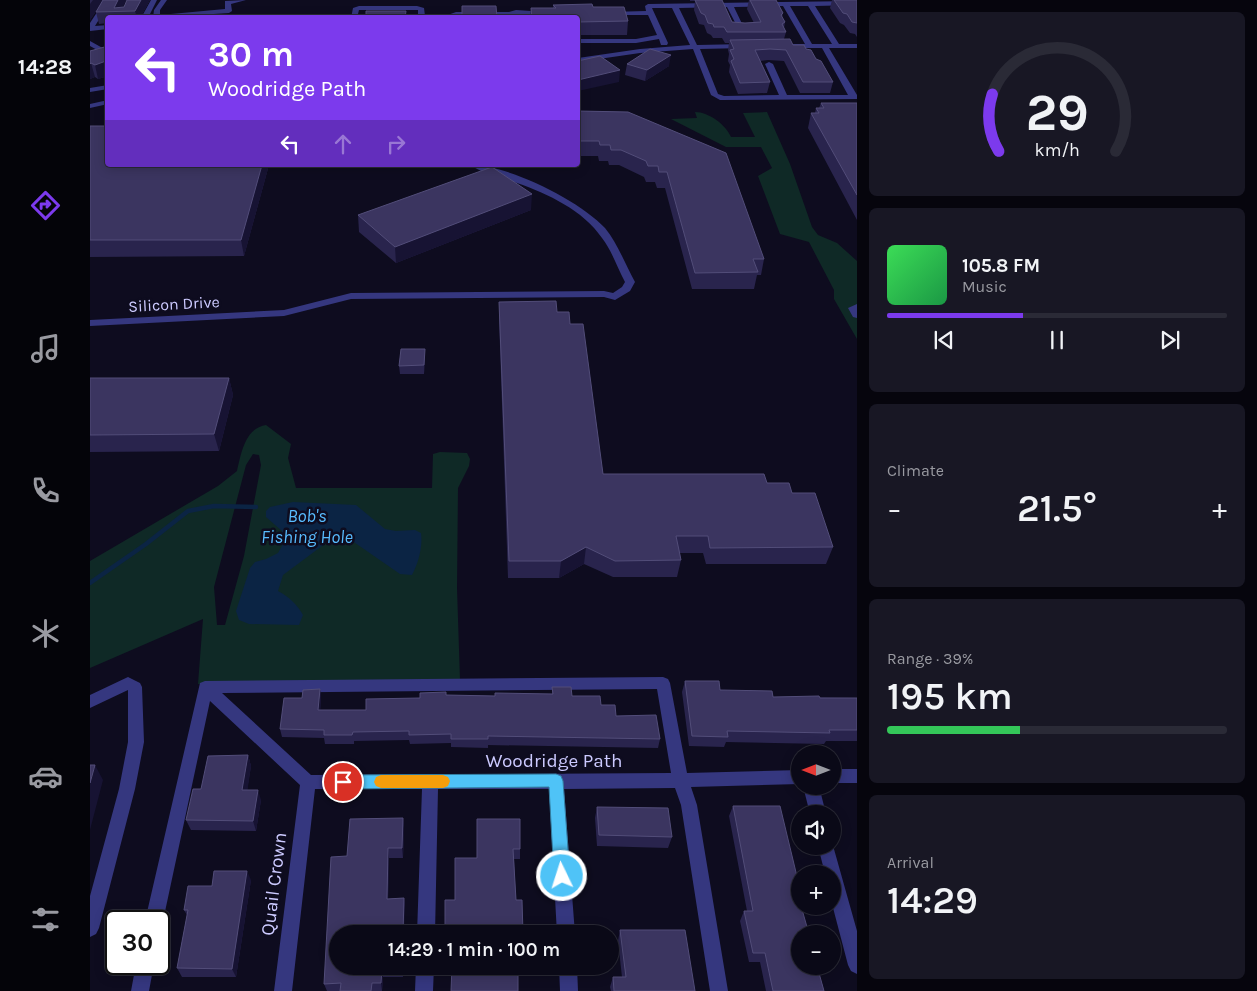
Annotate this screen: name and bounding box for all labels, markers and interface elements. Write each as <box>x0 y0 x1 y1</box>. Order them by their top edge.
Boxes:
text: 30 m <box>208 34 294 75</box>
icon: left <box>125 35 190 100</box>
text: 14:28 <box>18 54 72 80</box>
text: Woodridge Path <box>208 76 366 102</box>
text: 29 <box>1025 82 1089 143</box>
icon: left <box>276 130 304 158</box>
icon: ahead <box>329 130 357 158</box>
icon: right <box>382 130 410 158</box>
text: km/h <box>1034 140 1080 161</box>
icon: directions <box>28 188 63 223</box>
text: 105.8 FM <box>962 255 1040 277</box>
text: Music <box>962 277 1007 296</box>
street label: Silicon Drive <box>128 292 220 316</box>
icon: previous <box>930 326 958 354</box>
icon: pause <box>1043 326 1071 354</box>
icon: next <box>1156 326 1184 354</box>
icon: music <box>28 331 63 366</box>
text: Climate <box>887 461 944 480</box>
icon: phone <box>28 473 63 508</box>
text: 21.5° <box>1017 486 1097 531</box>
text: − <box>887 492 902 525</box>
text: + <box>1212 492 1227 525</box>
water label: Bob's Fishing Hole <box>261 505 353 548</box>
icon: climate <box>28 616 63 651</box>
text: Range · 39% <box>887 649 973 668</box>
text: 195 km <box>887 674 1013 719</box>
north arrow <box>791 745 841 795</box>
map controls <box>791 745 841 975</box>
street label: Woodridge Path <box>486 750 622 772</box>
icon: car <box>28 759 63 794</box>
pin <box>322 761 364 803</box>
icon: arrive <box>329 768 357 796</box>
button: sound <box>791 805 841 855</box>
street label: Quail Crown <box>257 831 291 937</box>
position arrow <box>535 849 587 901</box>
text: Arrival <box>887 853 934 872</box>
button: + <box>791 865 841 915</box>
text: 14:29 <box>887 878 978 923</box>
icon: filters <box>28 902 63 937</box>
speed limit sign: 30 <box>105 910 170 975</box>
button: − <box>791 925 841 975</box>
text: 14:29 · 1 min · 100 m <box>388 939 560 961</box>

